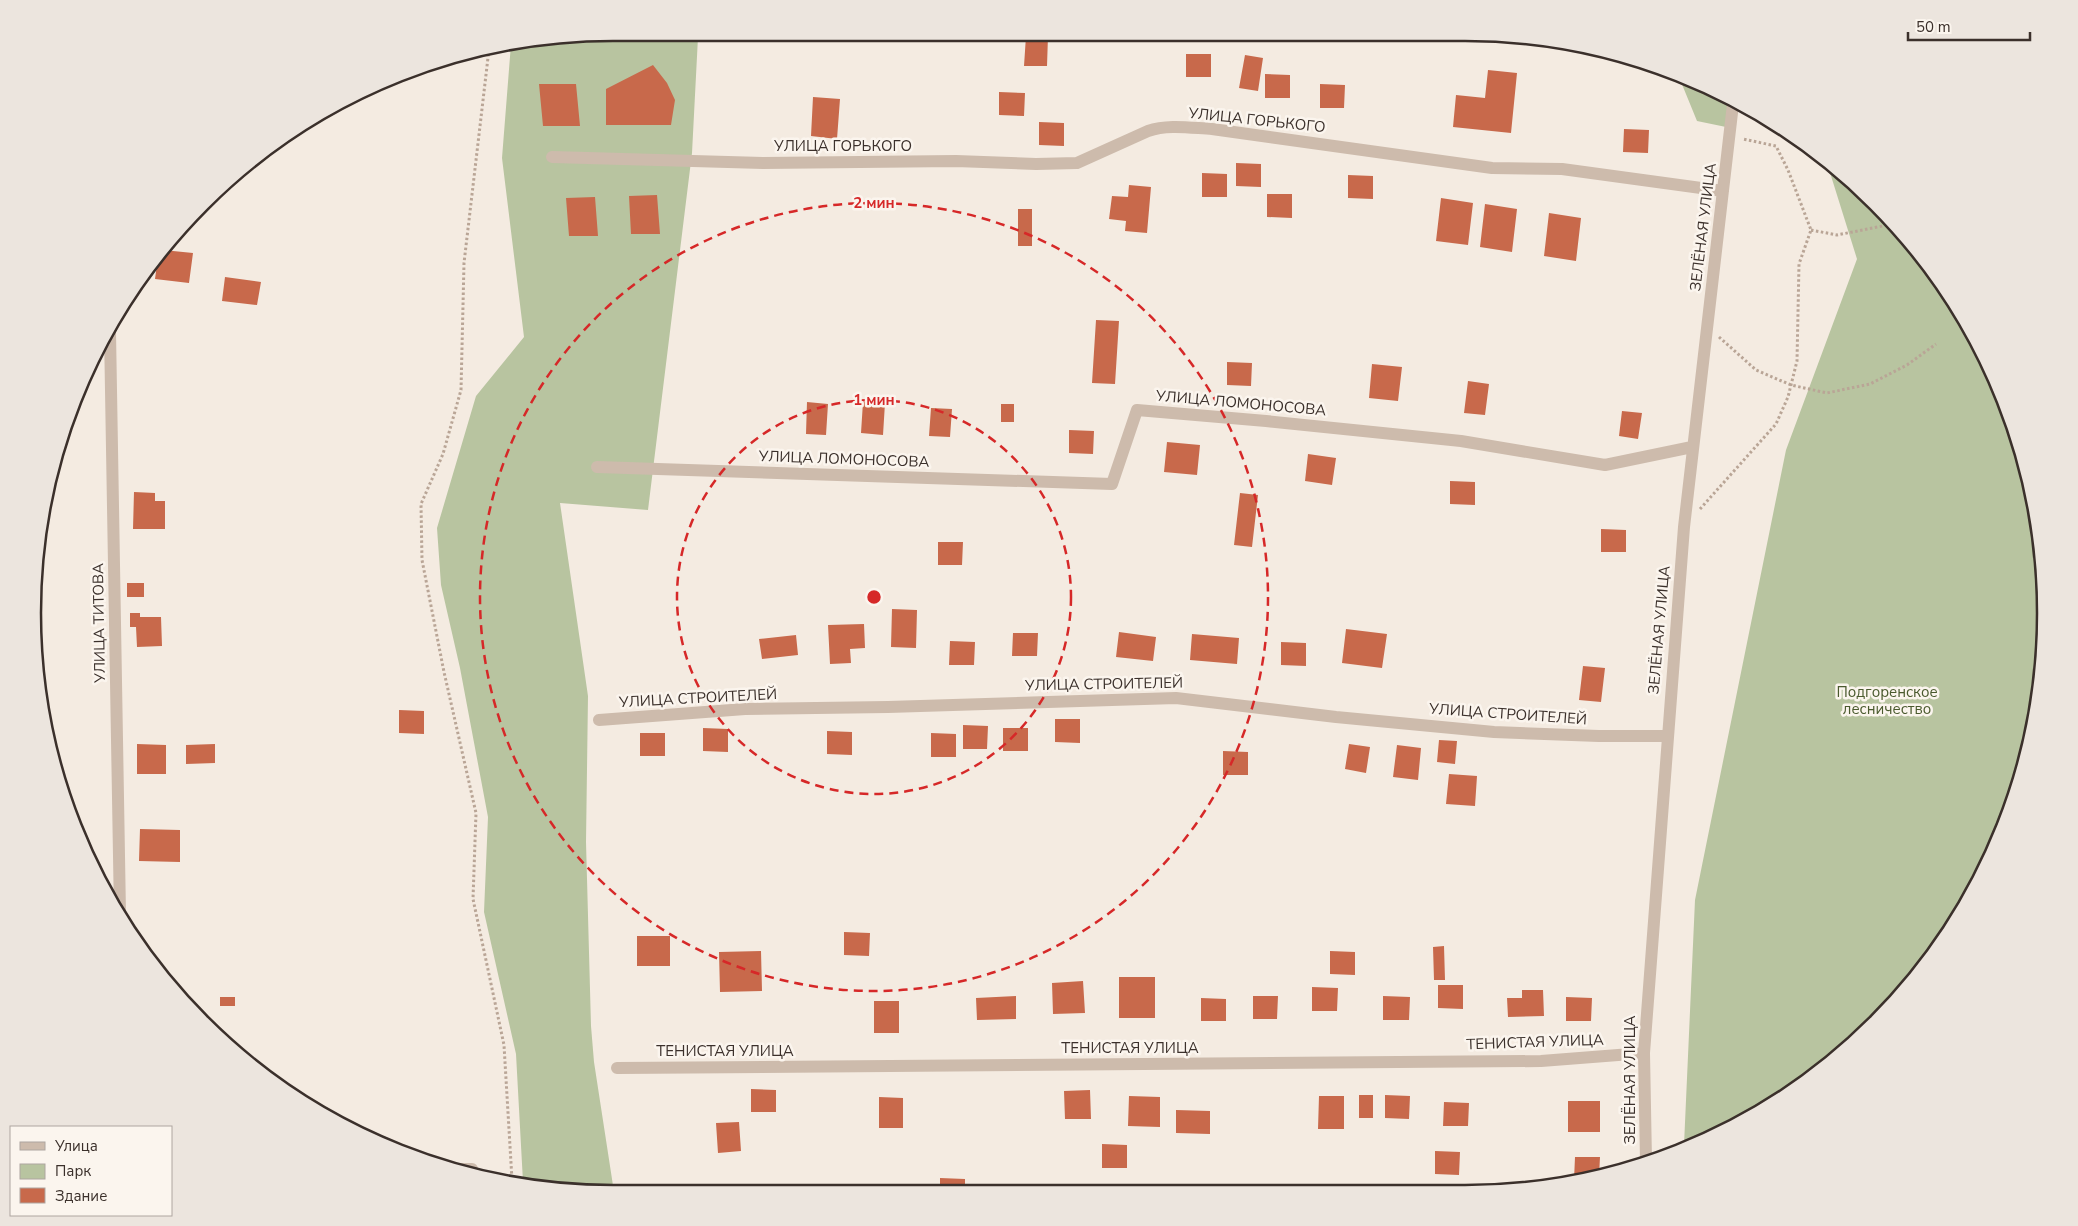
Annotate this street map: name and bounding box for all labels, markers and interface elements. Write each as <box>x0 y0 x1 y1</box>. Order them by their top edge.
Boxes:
scale bar <box>1908 10 2030 42</box>
text: 50 m <box>1916 17 1951 37</box>
street label: УЛИЦА ГОРЬКОГО <box>1186 103 1327 137</box>
street label: УЛИЦА ГОРЬКОГО <box>773 136 912 156</box>
street label: ЗЕЛЁНАЯ УЛИЦА <box>1685 162 1721 292</box>
text: 2 мин <box>853 193 895 213</box>
street label: УЛИЦА ЛОМОНОСОВА <box>1154 386 1327 420</box>
text: 1 мин <box>853 390 895 410</box>
street label: УЛИЦА ЛОМОНОСОВА <box>757 446 930 472</box>
street label: УЛИЦА ТИТОВА <box>88 563 110 684</box>
street label: ЗЕЛЁНАЯ УЛИЦА <box>1643 565 1675 695</box>
centre of rings <box>865 588 883 606</box>
street label: УЛИЦА СТРОИТЕЛЕЙ <box>1024 673 1183 695</box>
park label: Подгоренское лесничество <box>1836 682 1938 719</box>
street label: УЛИЦА СТРОИТЕЛЕЙ <box>617 684 778 712</box>
street label: УЛИЦА СТРОИТЕЛЕЙ <box>1427 698 1588 729</box>
street label: ЗЕЛЁНАЯ УЛИЦА <box>1620 1015 1640 1145</box>
street label: ТЕНИСТАЯ УЛИЦА <box>1466 1030 1604 1054</box>
street label: ТЕНИСТАЯ УЛИЦА <box>1061 1038 1199 1058</box>
street label: ТЕНИСТАЯ УЛИЦА <box>656 1041 794 1061</box>
legend <box>10 1126 172 1216</box>
text: Улица <box>54 1136 98 1156</box>
text: Парк <box>55 1161 91 1181</box>
text: Здание <box>55 1186 107 1206</box>

